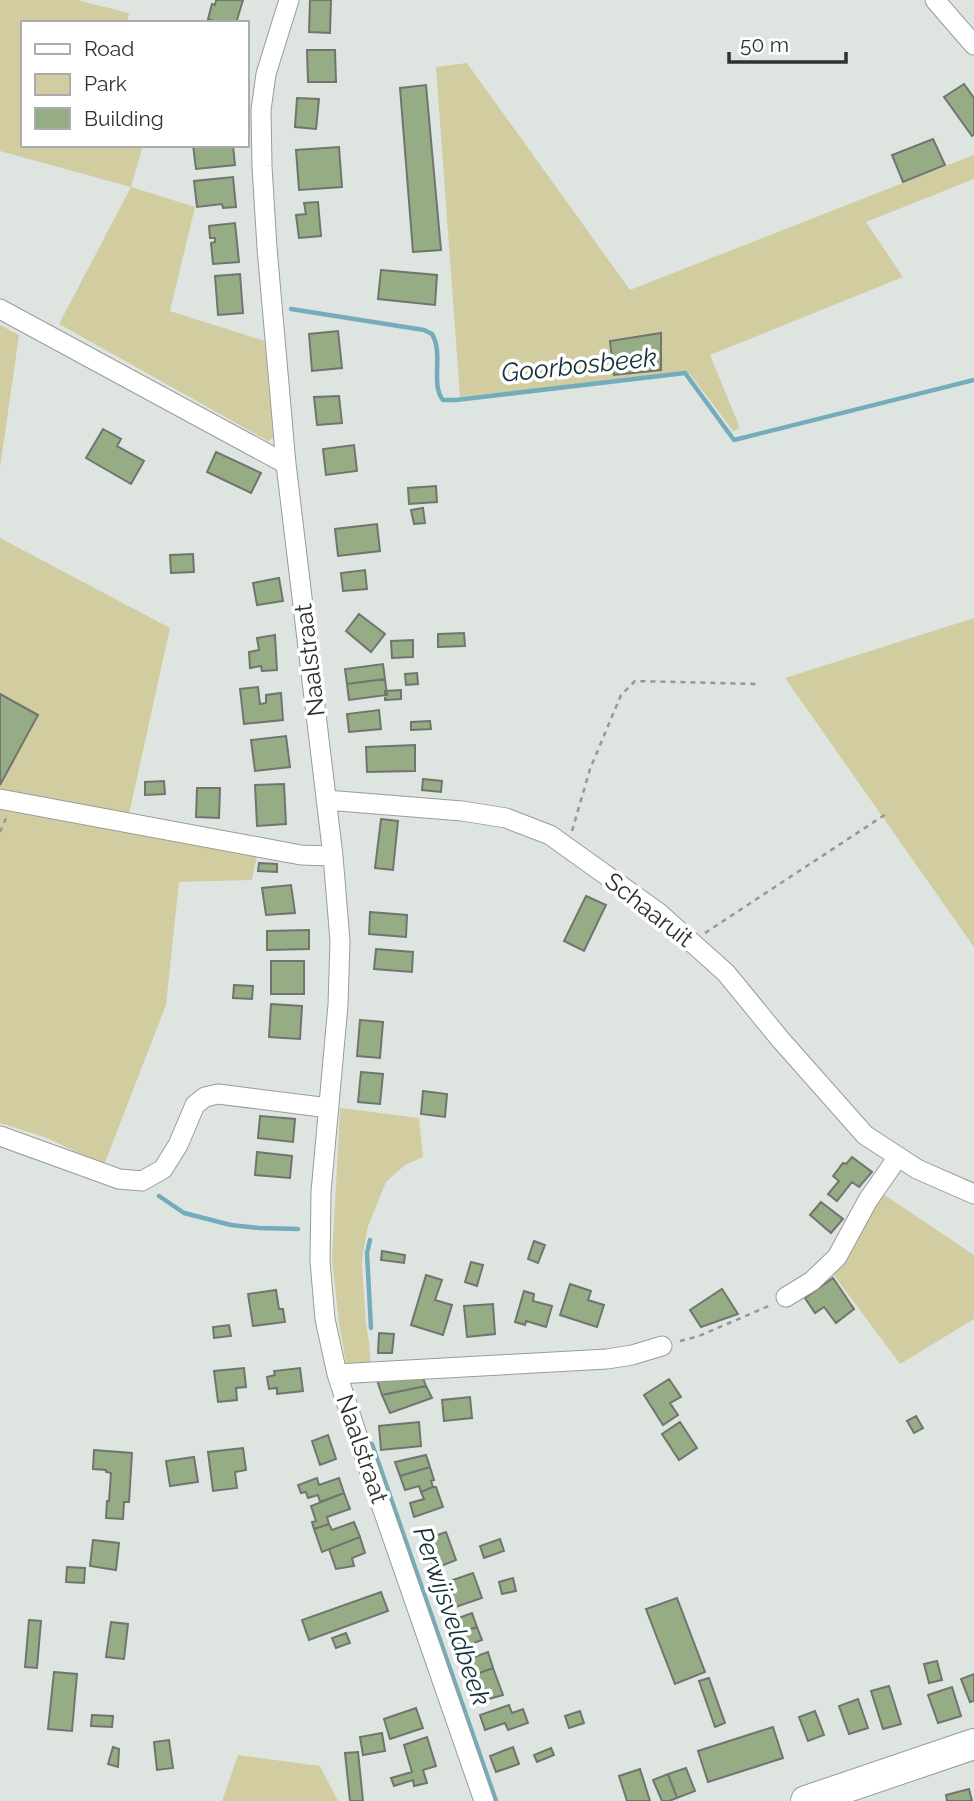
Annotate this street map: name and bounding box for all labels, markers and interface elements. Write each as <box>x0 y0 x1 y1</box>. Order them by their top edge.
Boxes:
legend <box>21 21 248 147</box>
scale bar <box>729 21 846 65</box>
text: 50 m <box>740 32 789 57</box>
text: Road <box>84 36 134 61</box>
text: Park <box>84 71 127 96</box>
text: Building <box>84 106 164 131</box>
water label: Goorbosbeek <box>500 342 658 388</box>
street label: Naalstraat <box>288 602 331 718</box>
street label: Schaaruit <box>599 866 699 953</box>
street label: Naalstraat <box>330 1391 395 1507</box>
water label: Perwijsveldbeek <box>407 1523 497 1709</box>

